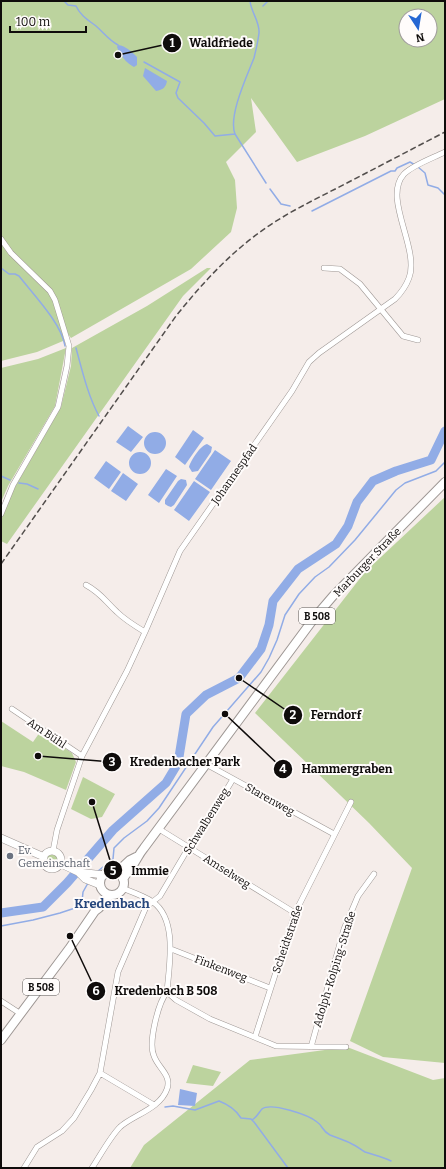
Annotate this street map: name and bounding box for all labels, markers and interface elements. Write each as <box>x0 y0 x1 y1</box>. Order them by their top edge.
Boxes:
scale bar <box>10 8 86 34</box>
north arrow <box>398 8 438 48</box>
text: 100 m <box>16 15 51 29</box>
text: N <box>414 30 425 45</box>
callout: Waldfriede <box>162 31 261 55</box>
text: 1 <box>169 36 175 50</box>
text: Waldfriede <box>189 36 253 50</box>
street label: Johannespfad <box>208 441 260 508</box>
street label: Marburger Straße <box>331 525 404 600</box>
road number: B 508 <box>299 608 335 624</box>
callout: Ferndorf <box>283 703 369 727</box>
text: 2 <box>290 708 297 722</box>
text: Ferndorf <box>311 708 363 722</box>
street label: Am Bühl <box>25 716 69 751</box>
callout: Kredenbacher Park <box>102 750 248 774</box>
text: 3 <box>109 755 116 769</box>
text: Kredenbacher Park <box>130 755 241 769</box>
callout: Hammergraben <box>273 757 400 781</box>
text: 4 <box>279 762 287 776</box>
text: Hammergraben <box>301 762 393 776</box>
street label: Starenweg <box>243 781 297 818</box>
street label: Schwalbenweg <box>181 786 232 857</box>
place label: Ev. Gemeinschaft <box>18 844 90 870</box>
marker: Ev. Gemeinschaft <box>5 851 15 861</box>
street label: Amselweg <box>201 852 253 891</box>
callout: Immie <box>103 858 176 882</box>
text: 5 <box>110 864 117 878</box>
text: Immie <box>131 864 169 878</box>
district label: Kredenbach <box>74 896 150 911</box>
street label: Scheidtstraße <box>270 903 305 975</box>
street label: Adolph-Kolping-Straße <box>311 909 358 1029</box>
street label: Finkenweg <box>193 952 249 984</box>
road number: B 508 <box>23 979 59 995</box>
callout: Kredenbach B 508 <box>86 979 226 1003</box>
text: 6 <box>92 984 100 998</box>
text: Kredenbach B 508 <box>114 984 218 998</box>

